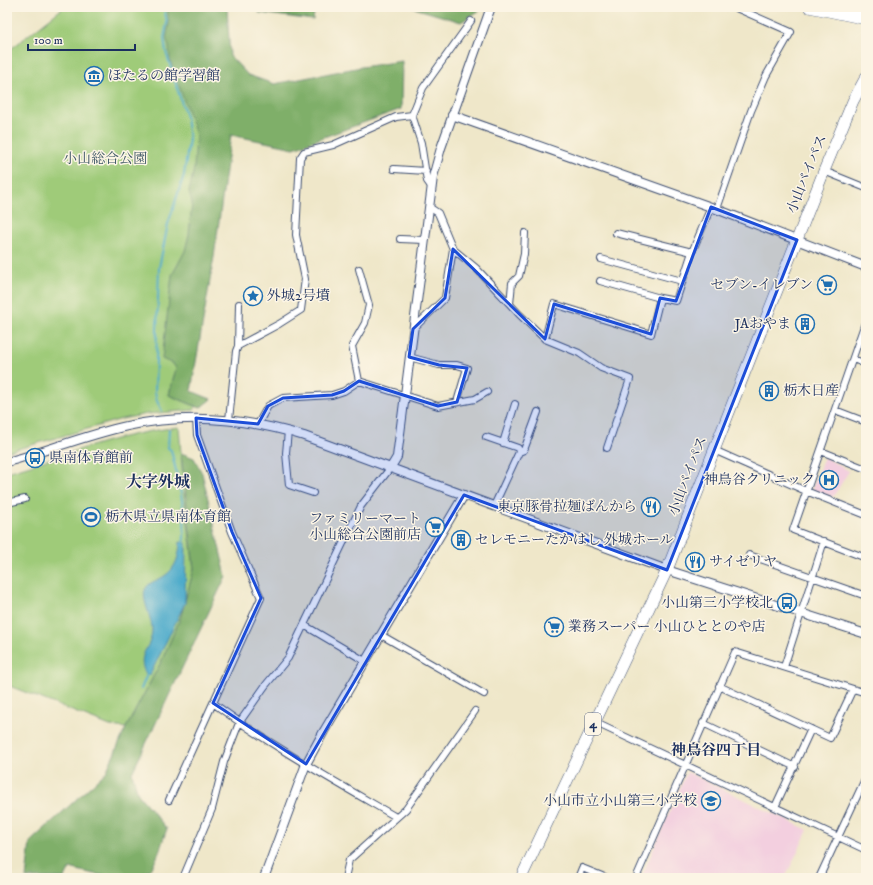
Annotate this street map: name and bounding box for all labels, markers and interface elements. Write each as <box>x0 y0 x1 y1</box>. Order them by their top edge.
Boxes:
scale bar <box>28 26 135 52</box>
text: 100 m <box>34 33 63 48</box>
museum icon: ほたるの館学習館 <box>83 65 105 87</box>
place label: ほたるの館学習館 <box>108 67 220 85</box>
street label: 小山バイパス <box>783 132 831 216</box>
park label: 小山総合公園 <box>63 150 147 168</box>
supermarket icon: セブン-イレブン <box>816 274 838 296</box>
place label: セブン-イレブン <box>710 276 813 294</box>
place icon: 外城2号墳 <box>242 285 264 307</box>
place label: 外城2号墳 <box>267 287 330 305</box>
building icon: JAおやま <box>794 313 816 335</box>
place label: JAおやま <box>733 315 791 333</box>
building icon: 栃木日産 <box>758 380 780 402</box>
place label: 栃木日産 <box>783 382 839 400</box>
street label: 小山バイパス <box>665 434 711 518</box>
bus stop icon: 県南体育館前 <box>24 447 46 469</box>
place label: 県南体育館前 <box>49 449 133 467</box>
hospital icon: 神鳥谷クリニック <box>818 469 840 491</box>
place label: 神鳥谷クリニック <box>704 471 815 489</box>
district label: 大字外城 <box>126 472 190 492</box>
restaurant icon: 東京豚骨拉麺ばんから <box>640 496 662 518</box>
place label: 東京豚骨拉麺ばんから <box>497 498 637 516</box>
sports icon: 栃木県立県南体育館 <box>80 506 102 528</box>
place label: 栃木県立県南体育館 <box>105 508 231 526</box>
place label: ファミリーマート 小山総合公園前店 <box>309 510 421 544</box>
supermarket icon: ファミリーマート 小山総合公園前店 <box>424 516 446 538</box>
building icon: セレモニーたかはし 外城ホール <box>450 529 472 551</box>
place label: セレモニーたかはし 外城ホール <box>475 531 674 549</box>
restaurant icon: サイゼリヤ <box>684 551 706 573</box>
place label: サイゼリヤ <box>709 553 777 571</box>
bus stop icon: 小山第三小学校北 <box>776 592 798 614</box>
place label: 小山第三小学校北 <box>661 594 773 612</box>
supermarket icon: 業務スーパー 小山ひととのや店 <box>543 616 565 638</box>
place label: 業務スーパー 小山ひととのや店 <box>568 618 766 636</box>
road number: 4 <box>585 713 601 735</box>
district label: 神鳥谷四丁目 <box>671 741 761 760</box>
school or university icon: 小山市立小山第三小学校 <box>700 790 722 812</box>
place label: 小山市立小山第三小学校 <box>543 792 697 810</box>

